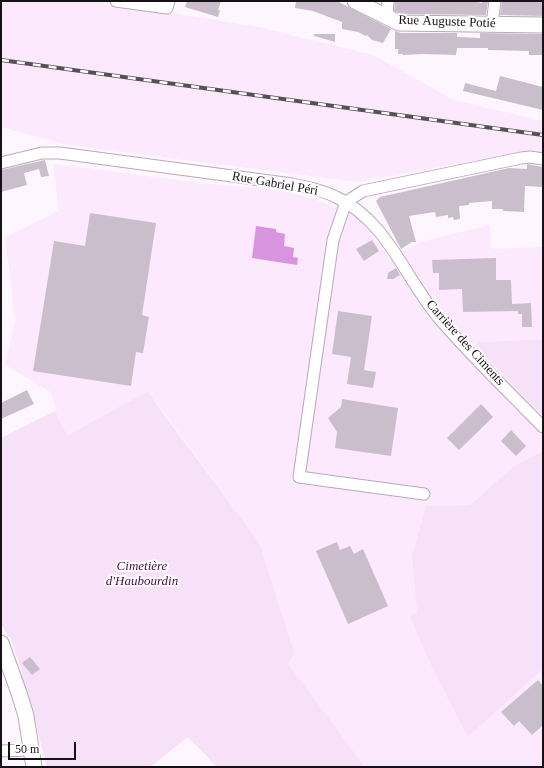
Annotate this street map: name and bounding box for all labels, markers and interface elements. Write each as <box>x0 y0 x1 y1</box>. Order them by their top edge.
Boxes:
street label: Rue Auguste Potié <box>398 13 496 31</box>
street label: Rue Gabriel Péri <box>231 169 319 199</box>
street label: Carrière des Ciments <box>422 297 508 389</box>
park label: Cimetière d'Haubourdin <box>106 559 178 590</box>
scale bar <box>10 734 78 760</box>
text: 50 m <box>15 742 39 756</box>

